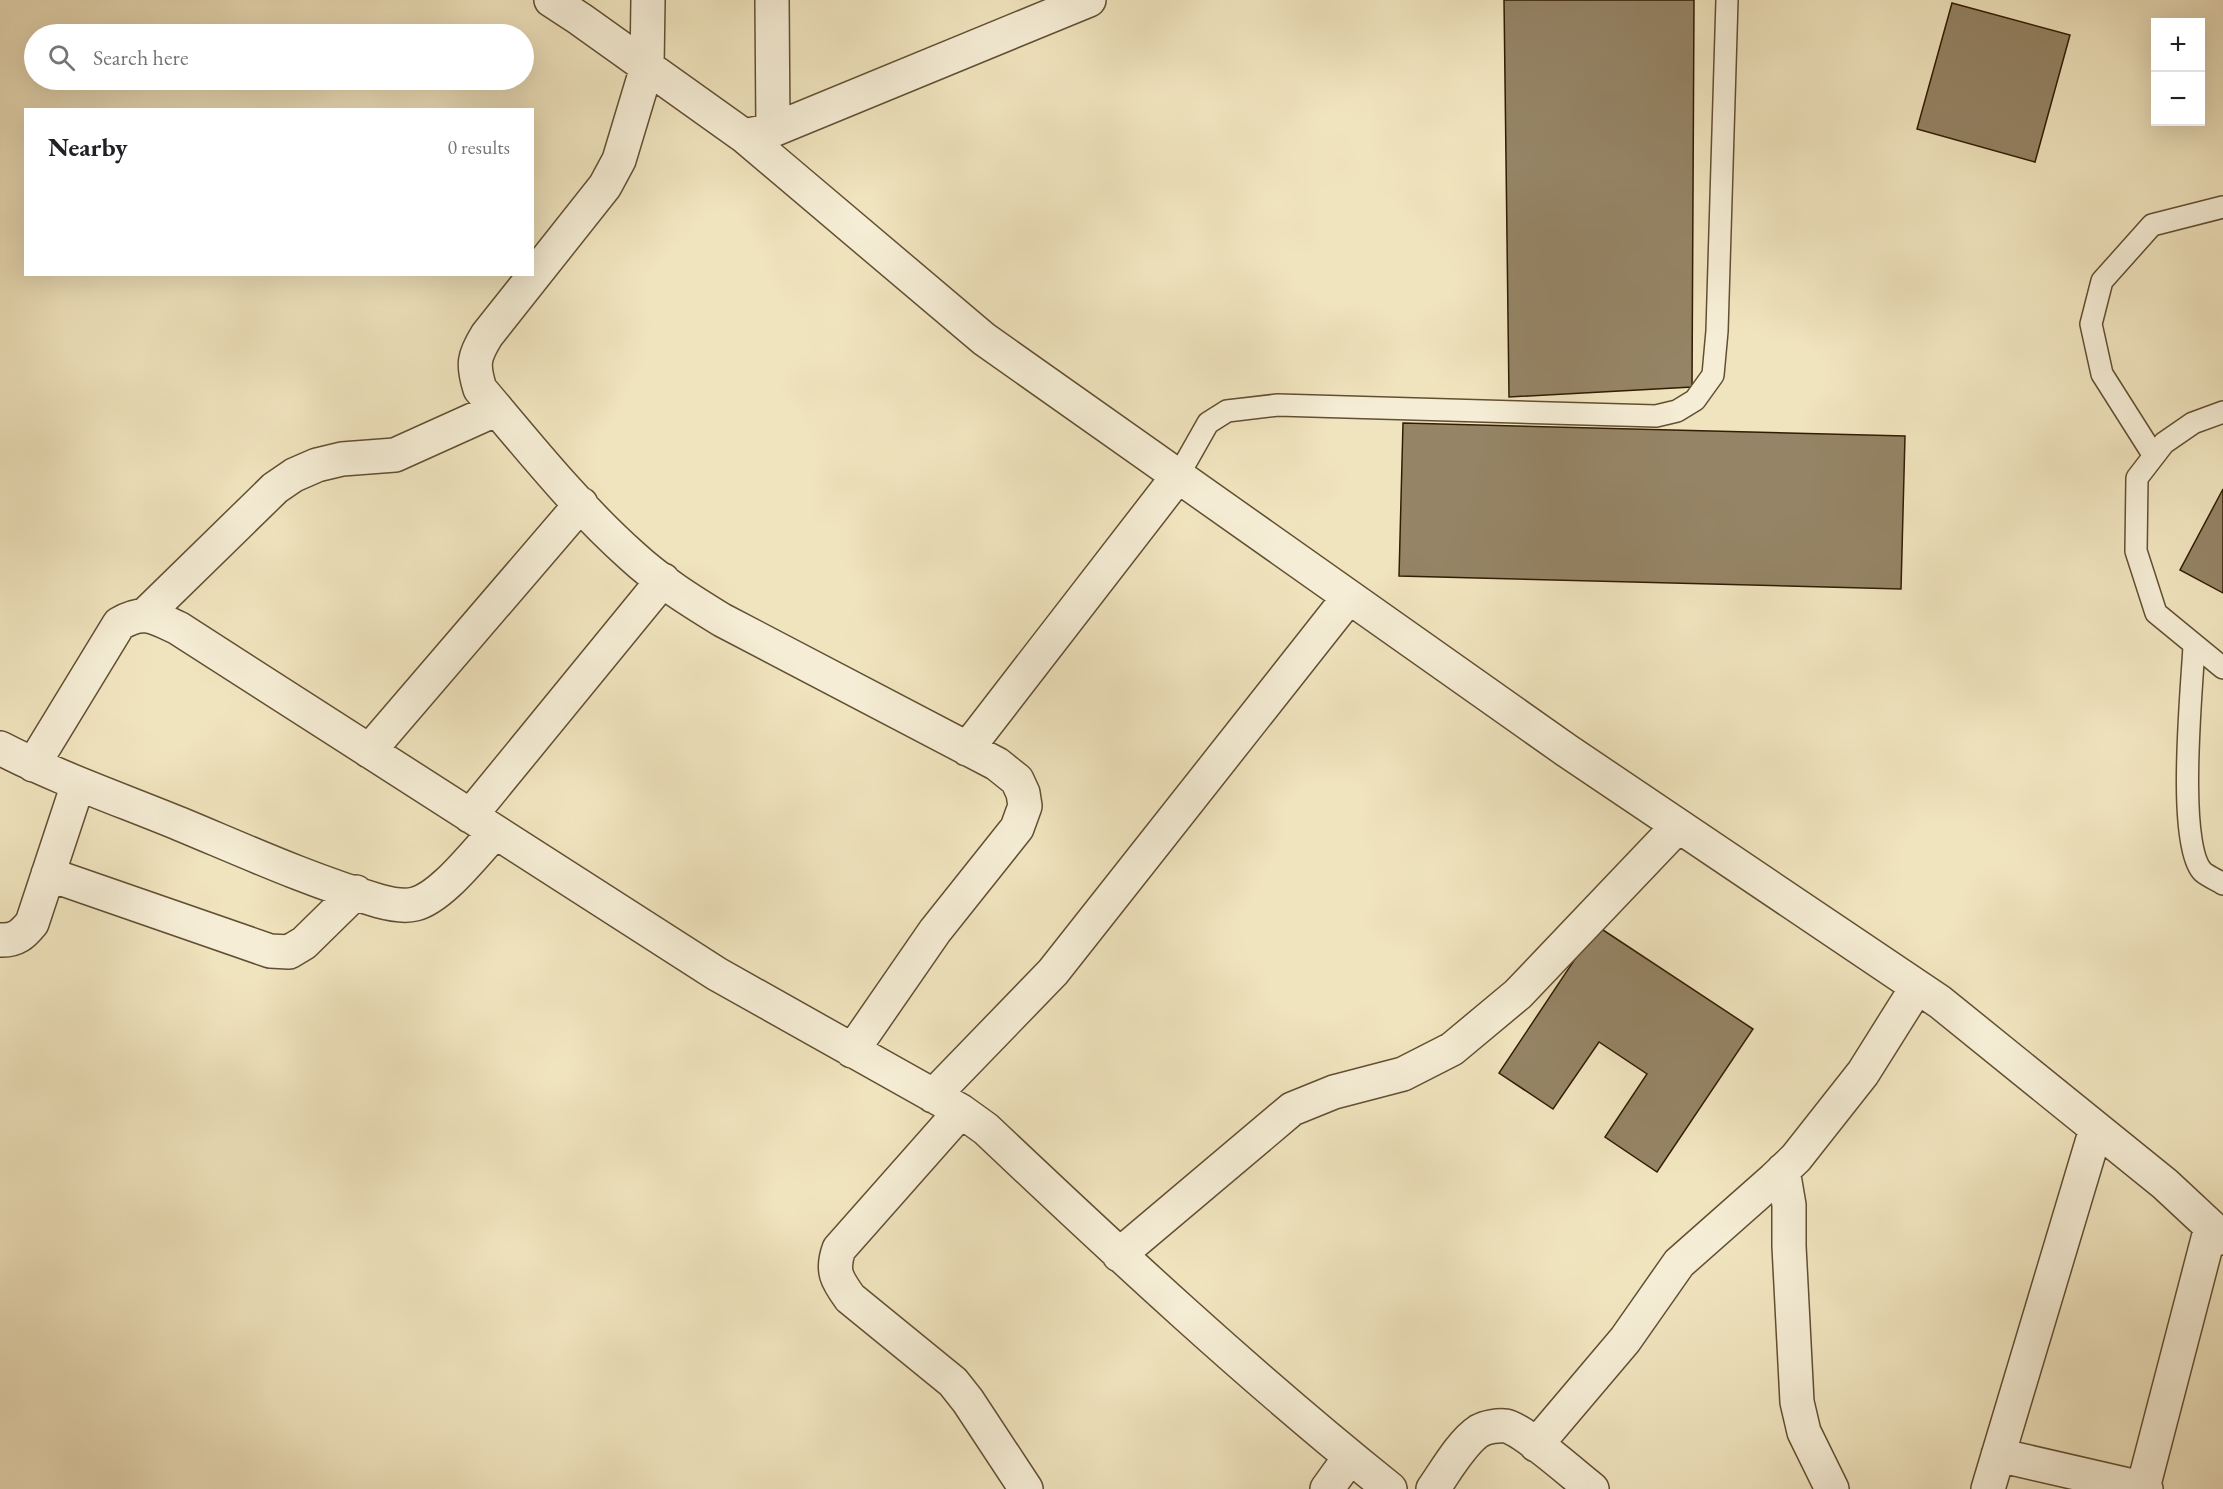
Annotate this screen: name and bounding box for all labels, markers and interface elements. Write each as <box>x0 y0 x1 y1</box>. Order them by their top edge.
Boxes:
map controls <box>2151 18 2205 126</box>
button: + <box>2151 18 2205 72</box>
search box <box>24 24 534 90</box>
icon: search <box>45 41 78 74</box>
text: Search here <box>93 43 188 72</box>
button: − <box>2151 72 2205 126</box>
text: Nearby <box>48 130 128 164</box>
text: 0 results <box>447 134 510 160</box>

